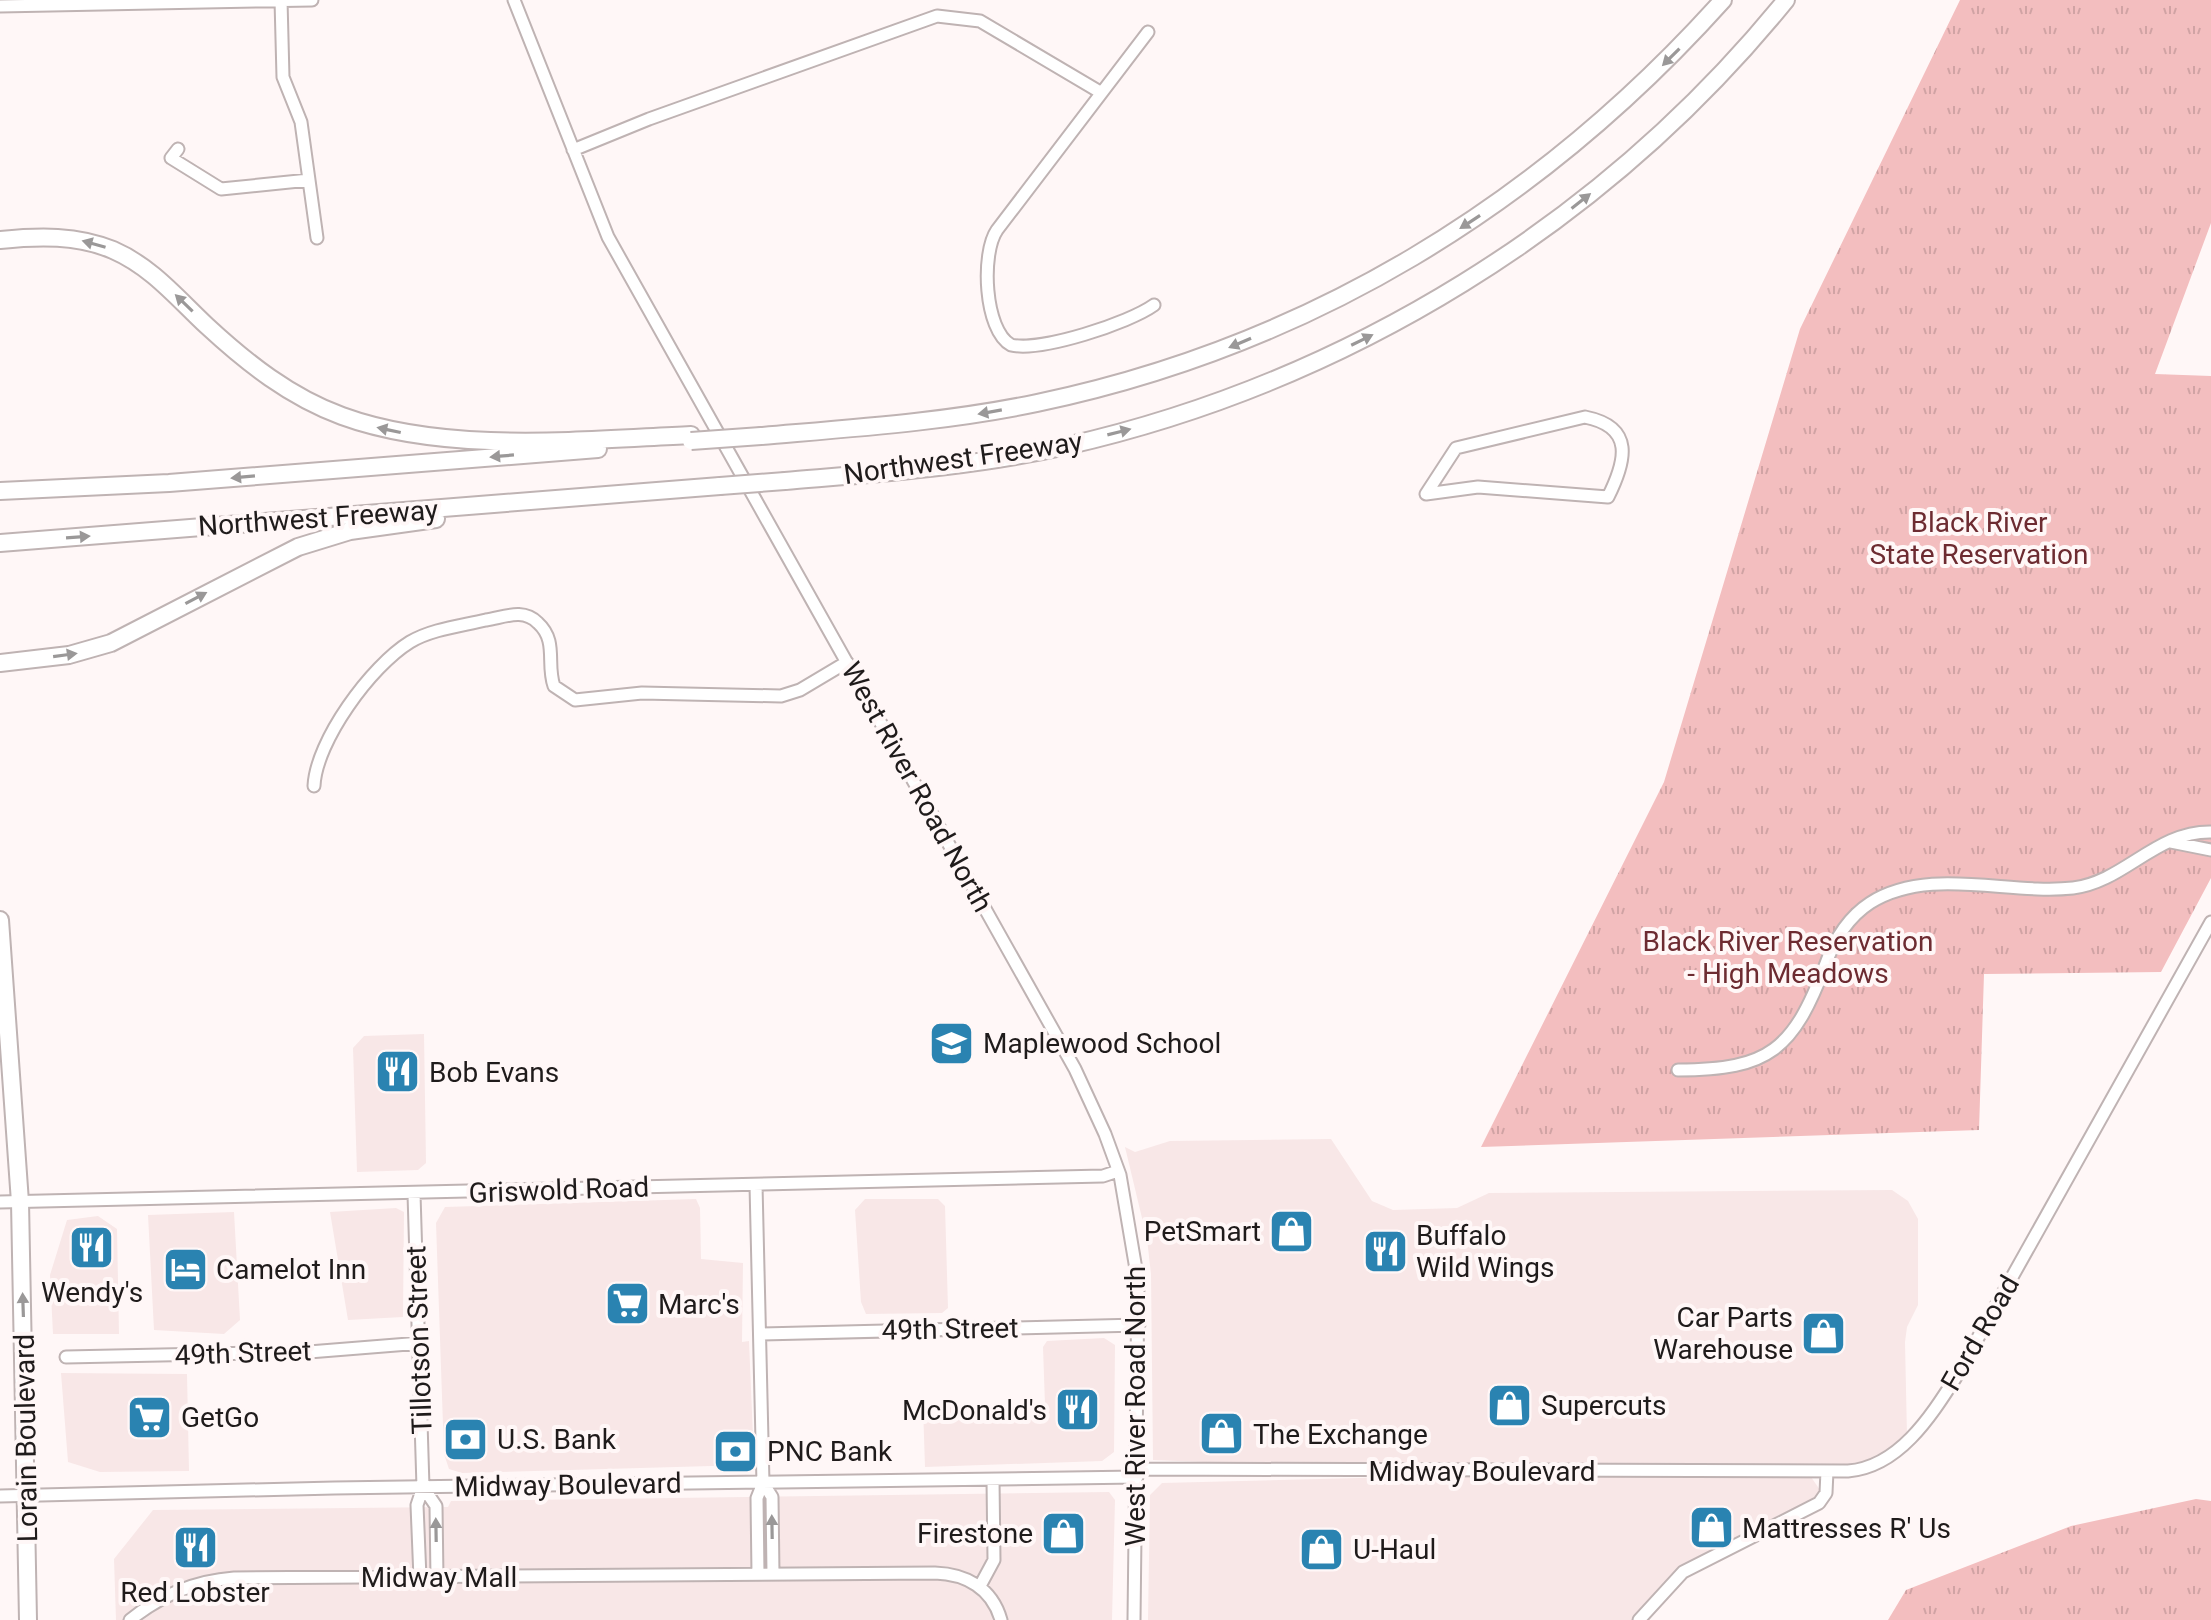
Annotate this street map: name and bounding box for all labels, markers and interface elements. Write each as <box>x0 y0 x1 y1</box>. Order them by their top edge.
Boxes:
one-way arrow <box>1662 48 1681 66</box>
one-way arrow <box>1571 194 1591 210</box>
one-way arrow <box>1460 215 1481 230</box>
one-way arrow <box>82 238 107 250</box>
one-way arrow <box>175 294 194 313</box>
one-way arrow <box>1350 333 1373 347</box>
one-way arrow <box>1228 336 1252 349</box>
one-way arrow <box>977 406 1002 418</box>
one-way arrow <box>377 423 402 436</box>
street label: Northwest Freeway <box>842 425 1084 491</box>
one-way arrow <box>1107 426 1132 438</box>
one-way arrow <box>489 450 514 463</box>
one-way arrow <box>230 471 255 484</box>
street label: Northwest Freeway <box>197 493 439 543</box>
park label: Black River State Reservation <box>1869 506 2089 571</box>
one-way arrow <box>66 530 91 543</box>
one-way arrow <box>184 592 207 605</box>
one-way arrow <box>53 648 78 661</box>
street label: West River Road North <box>835 656 999 918</box>
park label: Black River Reservation - High Meadows <box>1642 925 1934 990</box>
school or university icon: Maplewood School <box>928 1019 976 1067</box>
place label: Maplewood School <box>983 1027 1221 1060</box>
restaurant icon: Bob Evans <box>374 1048 422 1096</box>
place label: Bob Evans <box>429 1056 559 1089</box>
street label: Griswold Road <box>468 1170 650 1210</box>
shop icon: PetSmart <box>1268 1207 1316 1255</box>
place label: PetSmart <box>1144 1215 1261 1248</box>
place label: Buffalo Wild Wings <box>1416 1219 1554 1284</box>
restaurant icon: Wendy's <box>68 1224 116 1272</box>
restaurant icon: Buffalo Wild Wings <box>1361 1227 1409 1275</box>
hotel icon: Camelot Inn <box>161 1245 209 1293</box>
street label: Tillotson Street <box>399 1245 439 1435</box>
place label: Camelot Inn <box>216 1253 366 1286</box>
street label: West River Road North <box>1119 1266 1152 1546</box>
street label: Ford Road <box>1934 1270 2026 1396</box>
place label: Wendy's <box>41 1276 143 1309</box>
supermarket icon: Marc's <box>603 1280 651 1328</box>
place label: Marc's <box>658 1288 740 1321</box>
one-way arrow <box>17 1292 30 1317</box>
place label: Car Parts Warehouse <box>1653 1301 1793 1366</box>
shop icon: Car Parts Warehouse <box>1800 1309 1848 1357</box>
street label: 49th Street <box>881 1311 1019 1347</box>
street label: Lorain Boulevard <box>8 1334 44 1542</box>
street label: 49th Street <box>174 1334 312 1372</box>
shop icon: Supercuts <box>1486 1381 1534 1429</box>
restaurant icon: McDonald's <box>1054 1386 1102 1434</box>
place label: Supercuts <box>1541 1389 1667 1422</box>
supermarket icon: GetGo <box>126 1393 174 1441</box>
place label: McDonald's <box>902 1394 1047 1427</box>
place label: GetGo <box>181 1401 259 1434</box>
shop icon: The Exchange <box>1198 1410 1246 1458</box>
bank icon: U.S. Bank <box>442 1415 490 1463</box>
place label: The Exchange <box>1253 1418 1428 1451</box>
place label: U.S. Bank <box>497 1423 617 1456</box>
bank icon: PNC Bank <box>712 1427 760 1475</box>
place label: PNC Bank <box>767 1435 893 1468</box>
street label: Midway Boulevard <box>1368 1455 1596 1488</box>
street label: Midway Boulevard <box>454 1467 682 1503</box>
shop icon: Mattresses R' Us <box>1687 1504 1735 1552</box>
shop icon: Firestone <box>1040 1509 1088 1557</box>
place label: Mattresses R' Us <box>1742 1512 1951 1545</box>
one-way arrow <box>766 1514 778 1539</box>
one-way arrow <box>430 1517 442 1542</box>
place label: Firestone <box>917 1517 1033 1550</box>
restaurant icon: Red Lobster <box>171 1523 219 1571</box>
shop icon: U-Haul <box>1298 1525 1346 1573</box>
place label: U-Haul <box>1353 1533 1436 1566</box>
street label: Midway Mall <box>361 1561 517 1594</box>
place label: Red Lobster <box>120 1576 270 1609</box>

